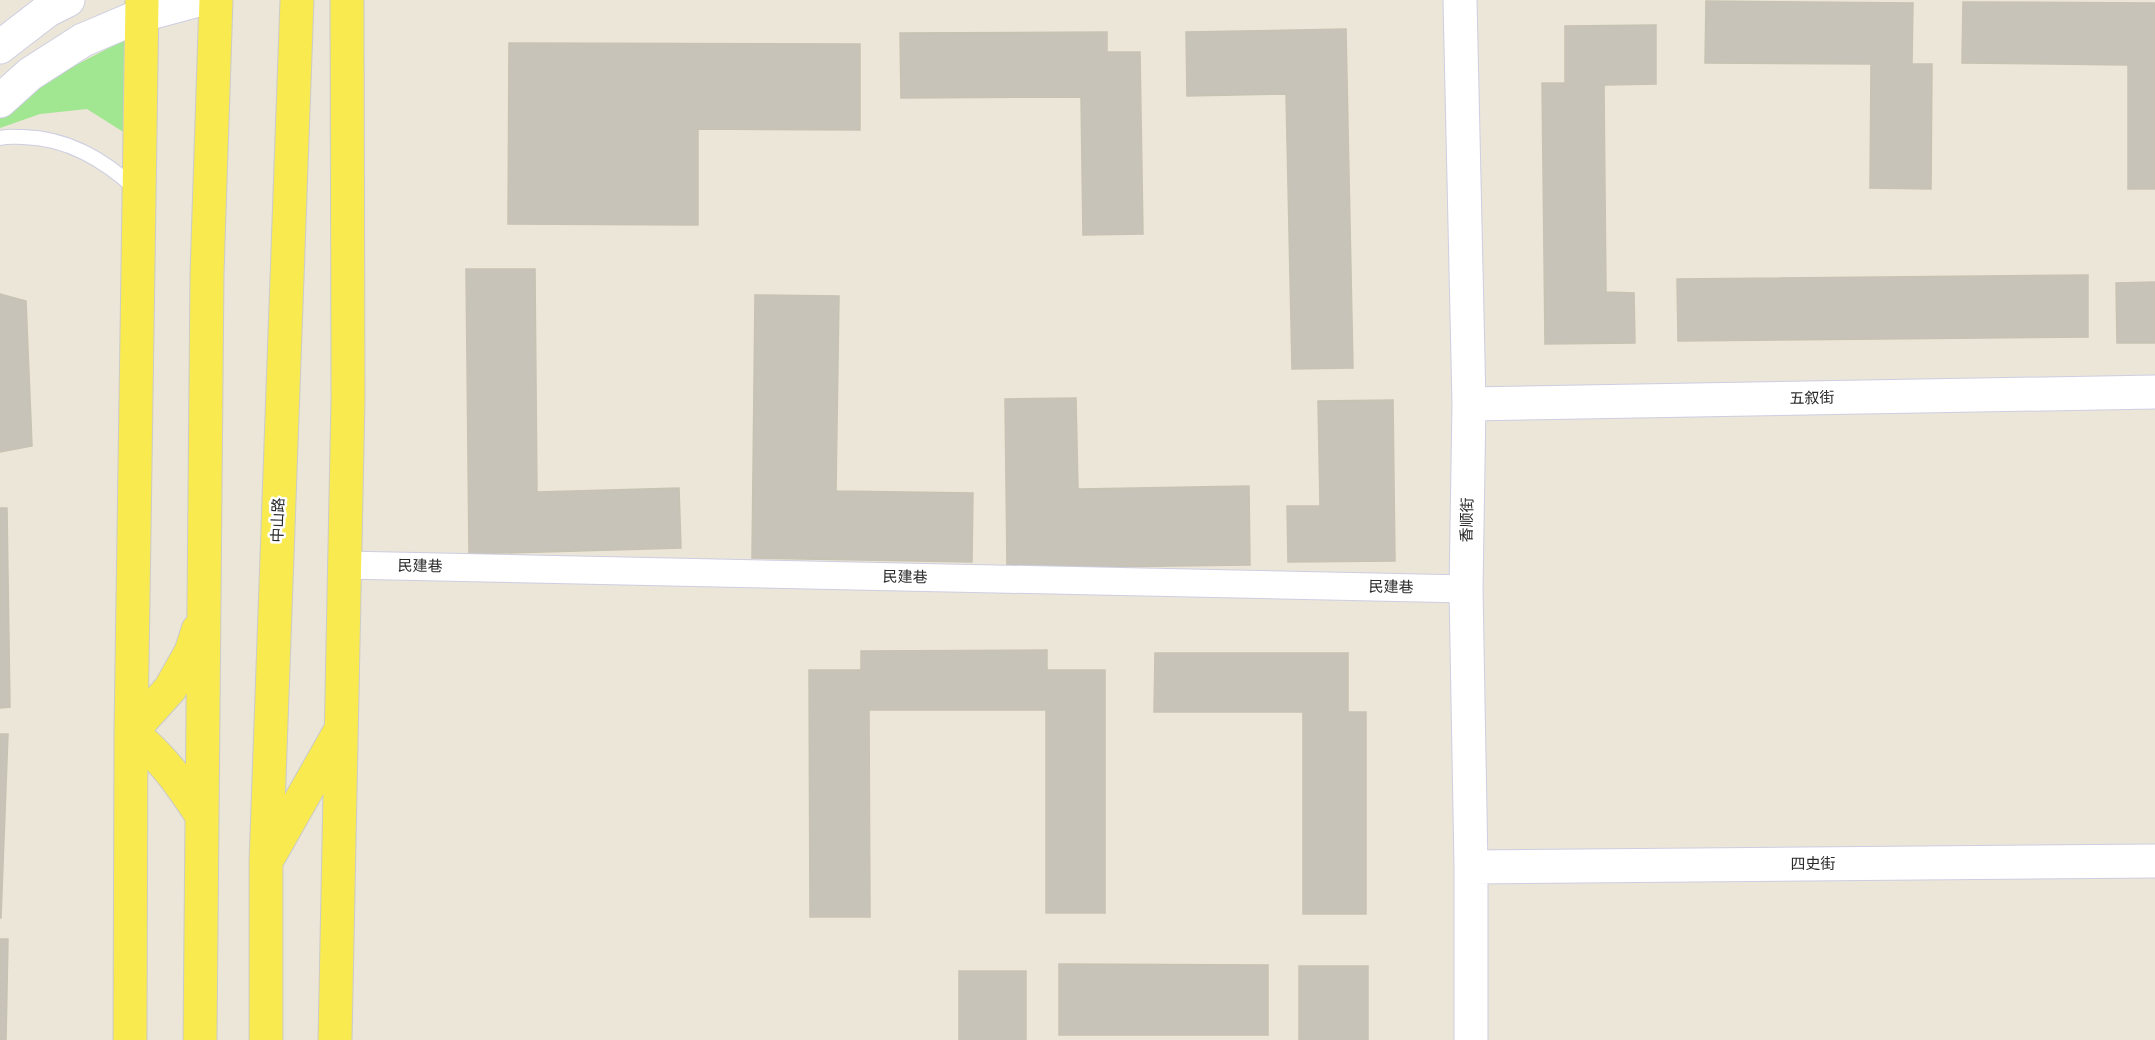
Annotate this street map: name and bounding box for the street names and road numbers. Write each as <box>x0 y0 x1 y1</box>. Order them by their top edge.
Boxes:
street label: 五叙街 <box>1789 389 1835 407</box>
street label: 中山路 <box>268 497 288 543</box>
street label: 香顺街 <box>1458 497 1476 543</box>
street label: 民建巷 <box>397 557 443 575</box>
street label: 民建巷 <box>882 568 928 586</box>
street label: 民建巷 <box>1368 578 1414 596</box>
street label: 四史街 <box>1790 855 1836 873</box>

